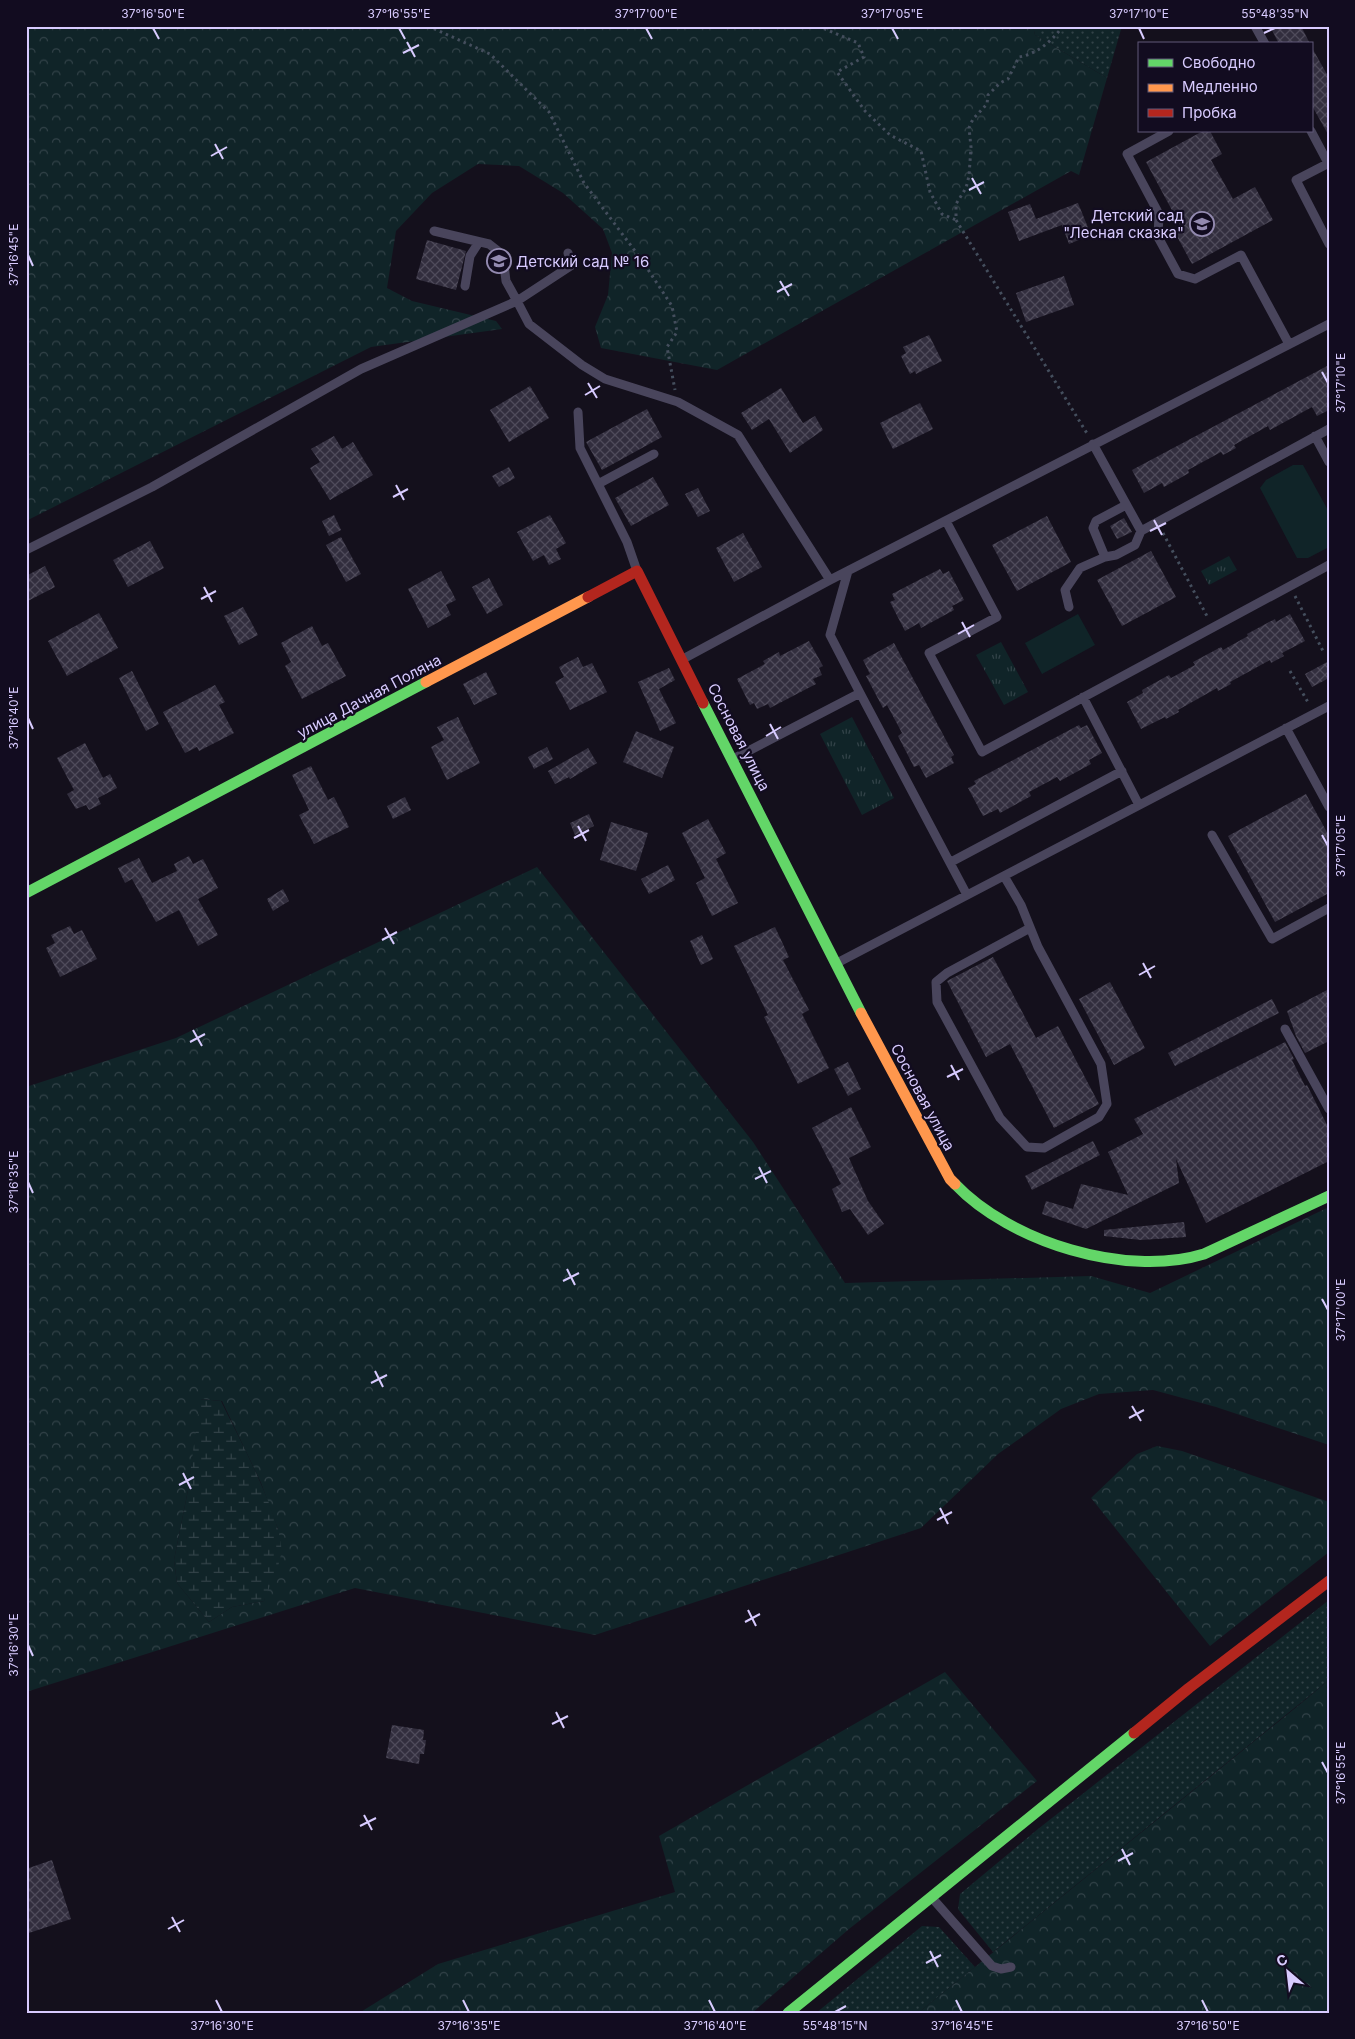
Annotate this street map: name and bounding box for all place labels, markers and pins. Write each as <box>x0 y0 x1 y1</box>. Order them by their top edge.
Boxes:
place label: Детский сад "Лесная сказка" <box>1063 206 1184 242</box>
school or university icon: Детский сад "Лесная сказка" <box>1189 211 1215 237</box>
school or university icon: Детский сад № 16 <box>486 248 512 274</box>
place label: Детский сад № 16 <box>516 252 649 271</box>

